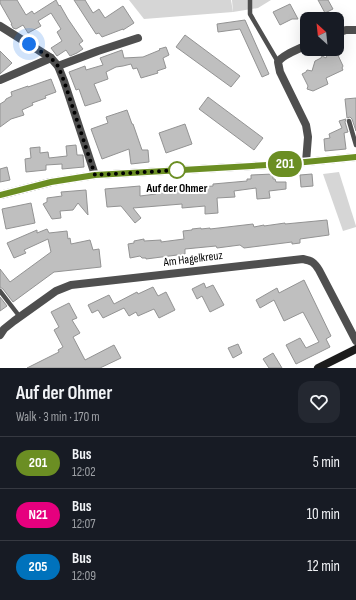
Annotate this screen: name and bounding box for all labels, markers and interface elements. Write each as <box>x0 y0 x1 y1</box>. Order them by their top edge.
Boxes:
north arrow <box>300 12 344 56</box>
map controls <box>300 12 344 56</box>
your location <box>19 34 39 54</box>
line badge: 201 <box>262 151 308 177</box>
text: 201 <box>276 155 294 172</box>
marker: Auf der Ohmer <box>168 161 186 179</box>
place label: Auf der Ohmer <box>146 181 208 196</box>
street label: Am Hagelkreuz <box>162 248 224 270</box>
button: heart <box>298 381 340 423</box>
text: Auf der Ohmer <box>16 382 112 405</box>
text: Walk · 3 min · 170 m <box>16 409 100 425</box>
text: Bus <box>72 445 91 464</box>
text: 5 min <box>313 453 340 472</box>
text: 201 <box>29 454 47 471</box>
text: 12:02 <box>72 464 96 480</box>
text: Bus <box>72 497 91 516</box>
text: 10 min <box>307 505 340 524</box>
text: N21 <box>28 506 48 523</box>
text: 12:07 <box>72 516 95 532</box>
text: Bus <box>72 549 91 568</box>
text: 12 min <box>307 557 340 576</box>
text: 205 <box>29 558 47 575</box>
text: 12:09 <box>72 568 96 584</box>

